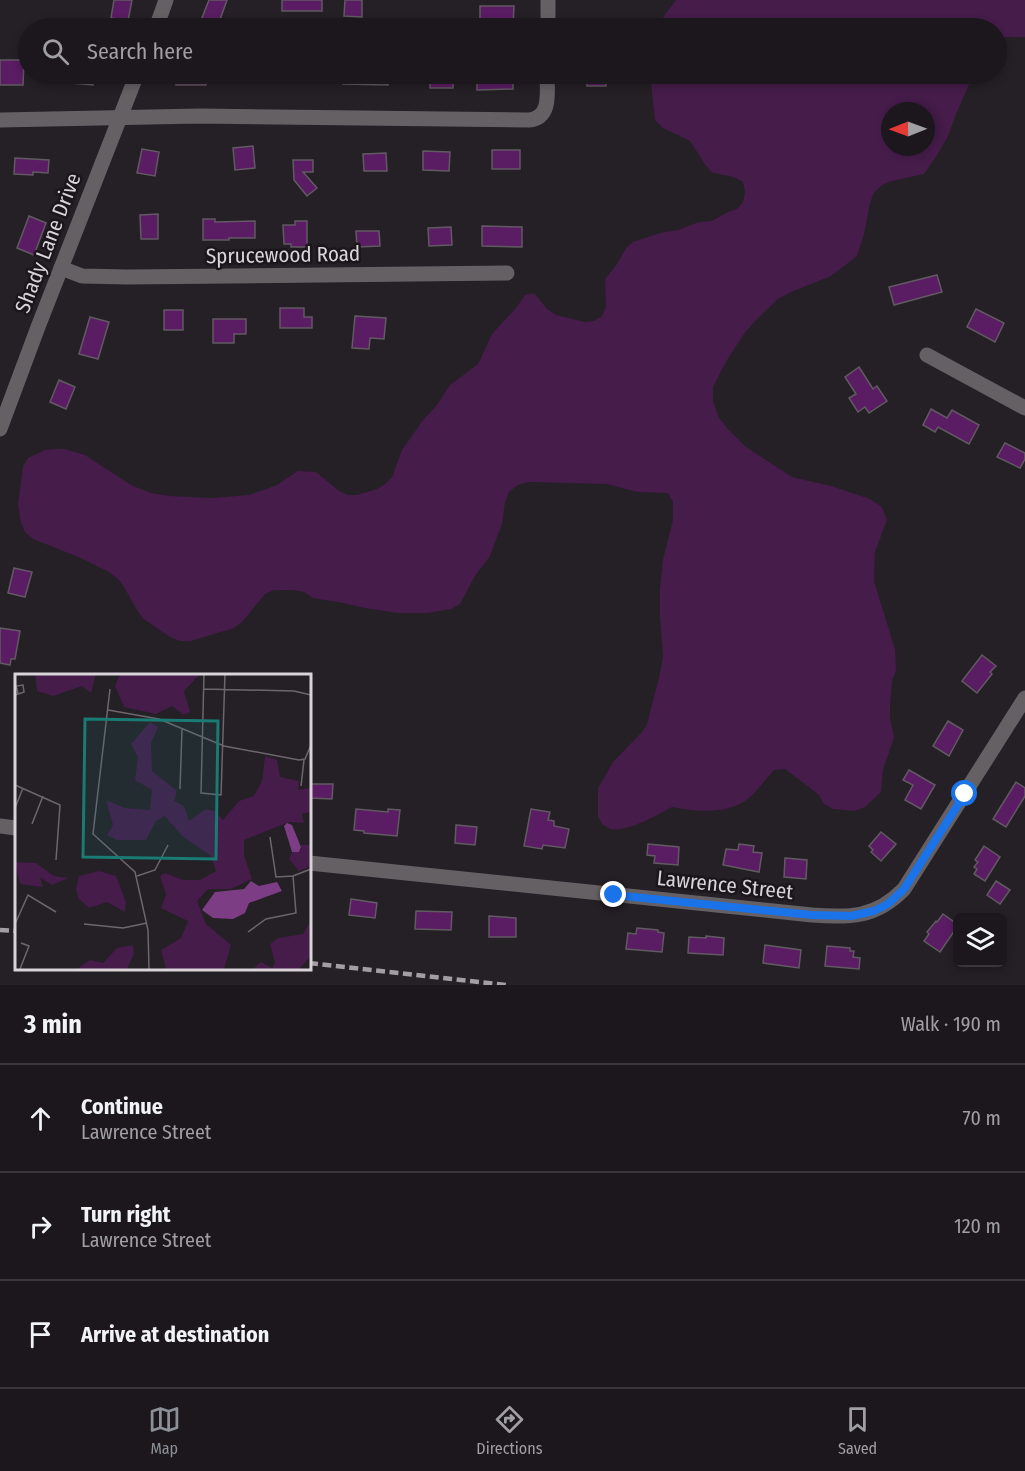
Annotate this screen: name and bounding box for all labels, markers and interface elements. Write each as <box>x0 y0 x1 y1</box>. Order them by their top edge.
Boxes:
search box <box>18 18 1007 84</box>
icon: search <box>39 35 72 68</box>
text: Search here <box>87 38 193 65</box>
north arrow <box>881 102 935 156</box>
street label: Shady Lane Drive <box>9 169 87 317</box>
street label: Sprucewood Road <box>206 241 360 269</box>
inset map <box>15 674 310 970</box>
route start <box>951 780 977 806</box>
street label: Lawrence Street <box>656 865 795 905</box>
route end <box>600 881 626 907</box>
map controls <box>953 913 1007 967</box>
button: layers <box>953 913 1007 967</box>
text: 3 min <box>24 1009 82 1040</box>
text: Walk · 190 m <box>901 1012 1001 1036</box>
text: Continue <box>81 1093 163 1120</box>
icon: ahead <box>24 1102 57 1135</box>
text: 70 m <box>963 1106 1001 1130</box>
text: Lawrence Street <box>81 1120 211 1144</box>
text: Turn right <box>81 1201 170 1228</box>
icon: right <box>24 1210 57 1243</box>
text: 120 m <box>954 1214 1001 1238</box>
text: Lawrence Street <box>81 1228 211 1252</box>
icon: arrive <box>24 1318 57 1351</box>
text: Arrive at destination <box>81 1321 269 1348</box>
tab: Map <box>148 1403 181 1458</box>
tab: Directions <box>476 1403 543 1458</box>
tab: Saved <box>838 1403 877 1458</box>

